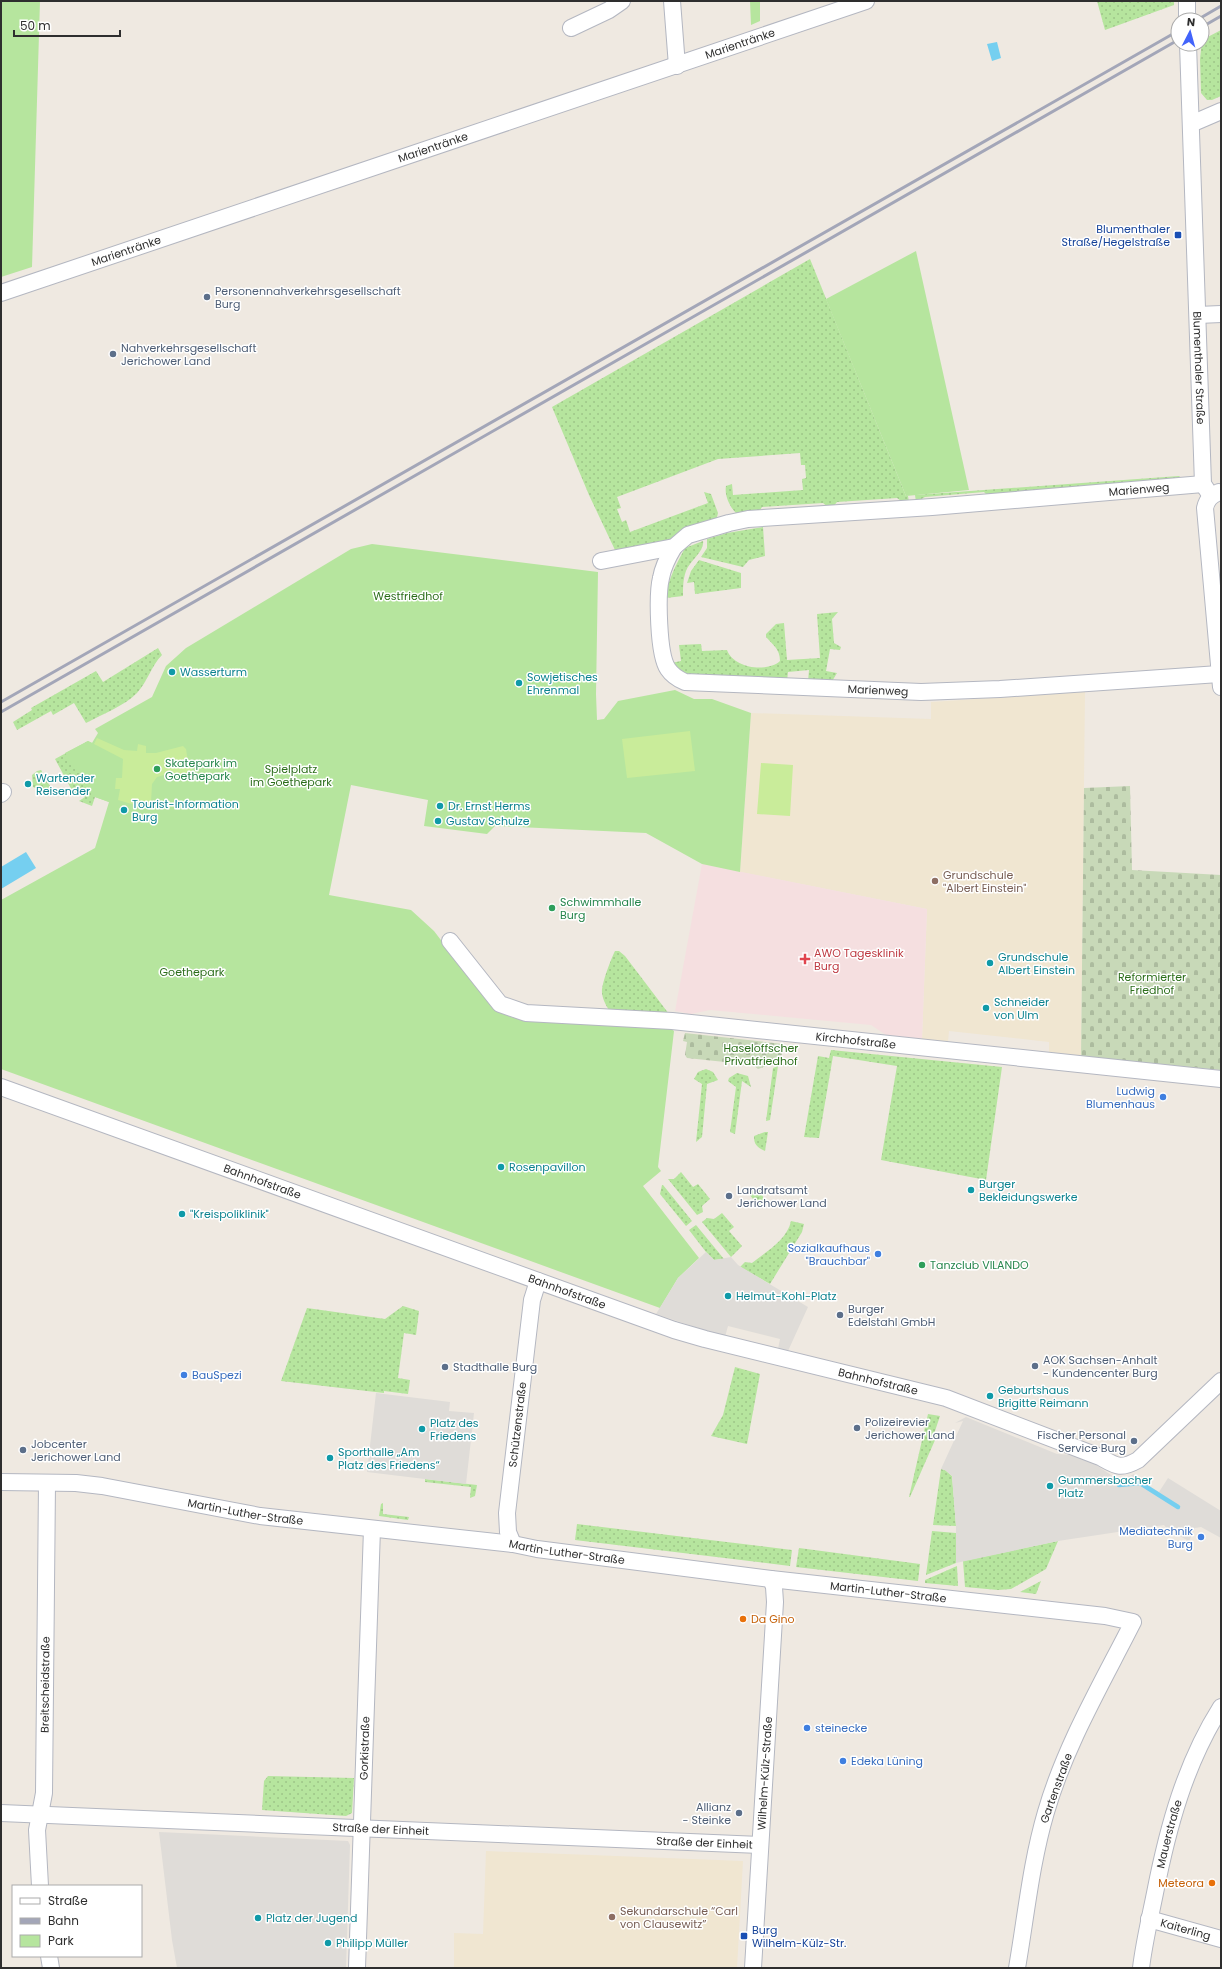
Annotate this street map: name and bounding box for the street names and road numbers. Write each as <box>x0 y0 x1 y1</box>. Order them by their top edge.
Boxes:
street label: Marientränke <box>703 24 777 63</box>
street label: Marientränke <box>396 128 470 166</box>
street label: Marientränke <box>89 232 163 270</box>
street label: Blumenthaler Straße <box>1189 311 1209 425</box>
street label: Marienweg <box>1108 479 1170 500</box>
street label: Marienweg <box>847 681 909 699</box>
street label: Kirchhofstraße <box>815 1028 897 1053</box>
street label: Bahnhofstraße <box>221 1160 304 1203</box>
street label: Bahnhofstraße <box>526 1270 608 1313</box>
street label: Bahnhofstraße <box>837 1364 920 1399</box>
street label: Schützenstraße <box>504 1381 530 1468</box>
street label: Martin-Luther-Straße <box>186 1494 304 1529</box>
street label: Martin-Luther-Straße <box>507 1535 626 1568</box>
street label: Martin-Luther-Straße <box>829 1578 948 1606</box>
street label: Breitscheidstraße <box>37 1636 54 1733</box>
street label: Gorkistraße <box>355 1716 374 1780</box>
street label: Wilhelm-Külz-Straße <box>753 1716 776 1831</box>
street label: Gartenstraße <box>1036 1751 1076 1825</box>
street label: Mauerstraße <box>1152 1797 1186 1870</box>
street label: Straße der Einheit <box>332 1819 429 1839</box>
street label: Straße der Einheit <box>656 1833 753 1853</box>
street label: Kaiterling <box>1159 1915 1213 1944</box>

